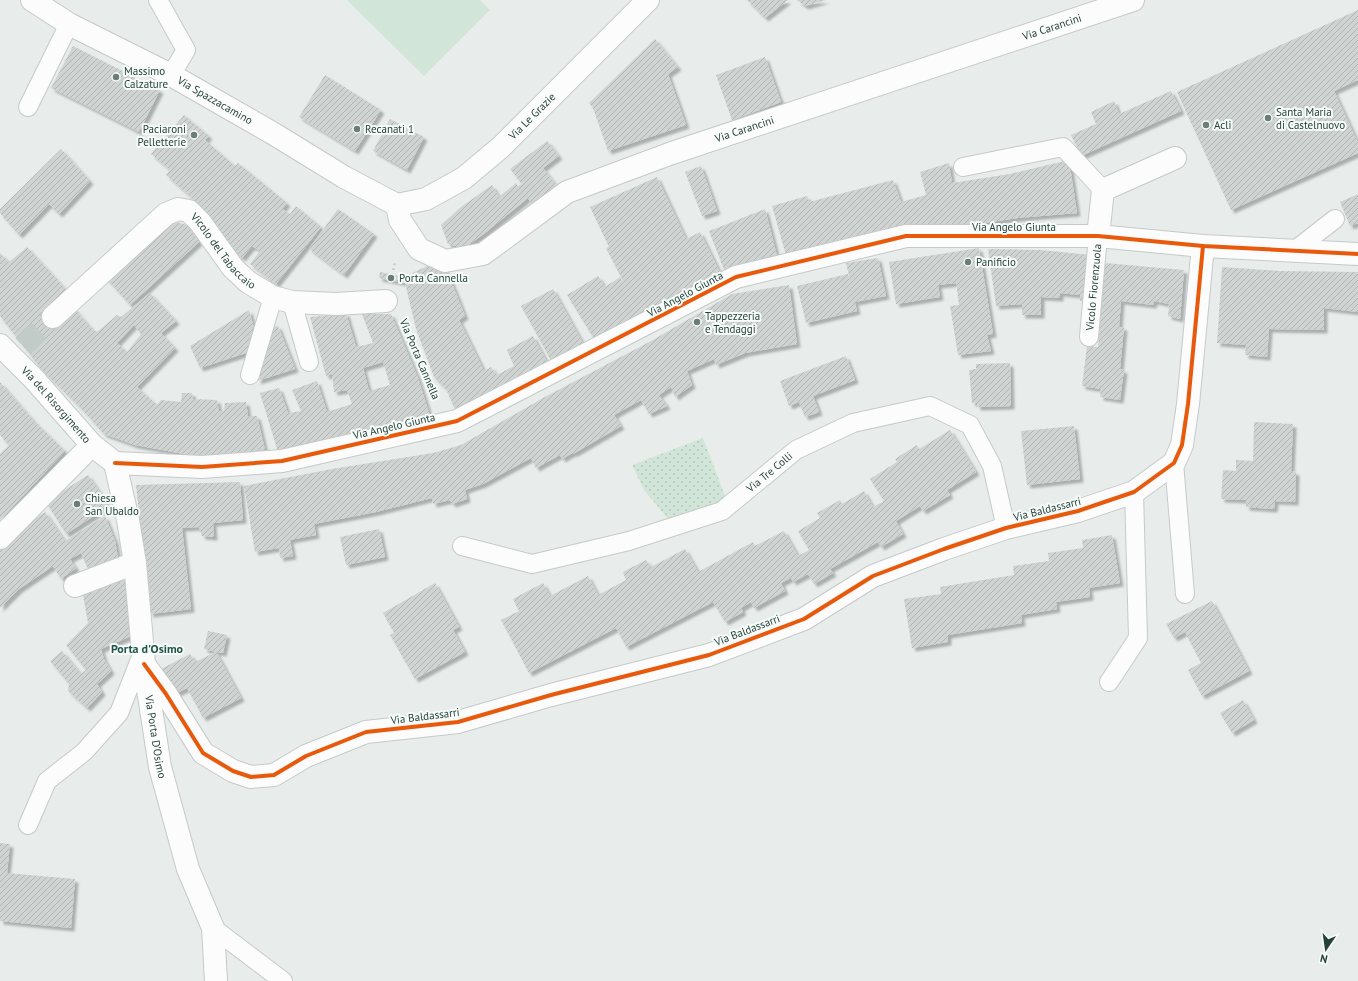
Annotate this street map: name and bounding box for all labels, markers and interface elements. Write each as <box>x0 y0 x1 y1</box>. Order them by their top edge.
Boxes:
street label: Via Carancini <box>1020 11 1083 44</box>
place label: Massimo Calzature <box>124 64 169 91</box>
marker: Massimo Calzature <box>111 72 121 82</box>
street label: Via Spazzacamino <box>174 73 255 127</box>
street label: Via Le Grazie <box>505 89 559 143</box>
place label: Santa Maria di Castelnuovo <box>1276 105 1345 132</box>
street label: Via Carancini <box>712 113 776 146</box>
marker: Santa Maria di Castelnuovo <box>1263 113 1273 123</box>
place label: Acli <box>1214 118 1231 132</box>
marker: Acli <box>1201 120 1211 130</box>
place label: Paciaroni Pelletterie <box>137 122 186 149</box>
place label: Recanati 1 <box>365 122 414 136</box>
marker: Recanati 1 <box>352 124 362 134</box>
marker: Paciaroni Pelletterie <box>189 130 199 140</box>
street label: Vicolo del Tabaccaio <box>187 209 258 292</box>
street label: Via Angelo Giunta <box>971 220 1056 234</box>
street label: Vicolo Fiorenzuola <box>1083 243 1104 332</box>
place label: Panificio <box>976 255 1016 269</box>
marker: Panificio <box>963 257 973 267</box>
street label: Via Angelo Giunta <box>644 268 725 320</box>
place label: Porta Cannella <box>399 271 468 285</box>
marker: Porta Cannella <box>386 273 396 283</box>
place label: Tappezzeria e Tendaggi <box>705 309 760 336</box>
street label: Via Porta Cannella <box>396 316 443 402</box>
marker: Tappezzeria e Tendaggi <box>692 317 702 327</box>
street label: Via del Risorgimento <box>18 363 94 446</box>
street label: Via Angelo Giunta <box>351 410 437 442</box>
street label: Via Tre Colli <box>743 449 795 496</box>
place label: Chiesa San Ubaldo <box>85 491 139 518</box>
street label: Via Baldassarri <box>1011 494 1082 524</box>
marker: Chiesa San Ubaldo <box>72 499 82 509</box>
street label: Via Baldassarri <box>711 611 782 649</box>
district label: Porta d'Osimo <box>111 641 184 656</box>
street label: Via Porta D'Osimo <box>142 693 170 780</box>
street label: Via Baldassarri <box>389 705 460 727</box>
north arrow <box>1306 929 1346 969</box>
text: N <box>1319 951 1329 966</box>

